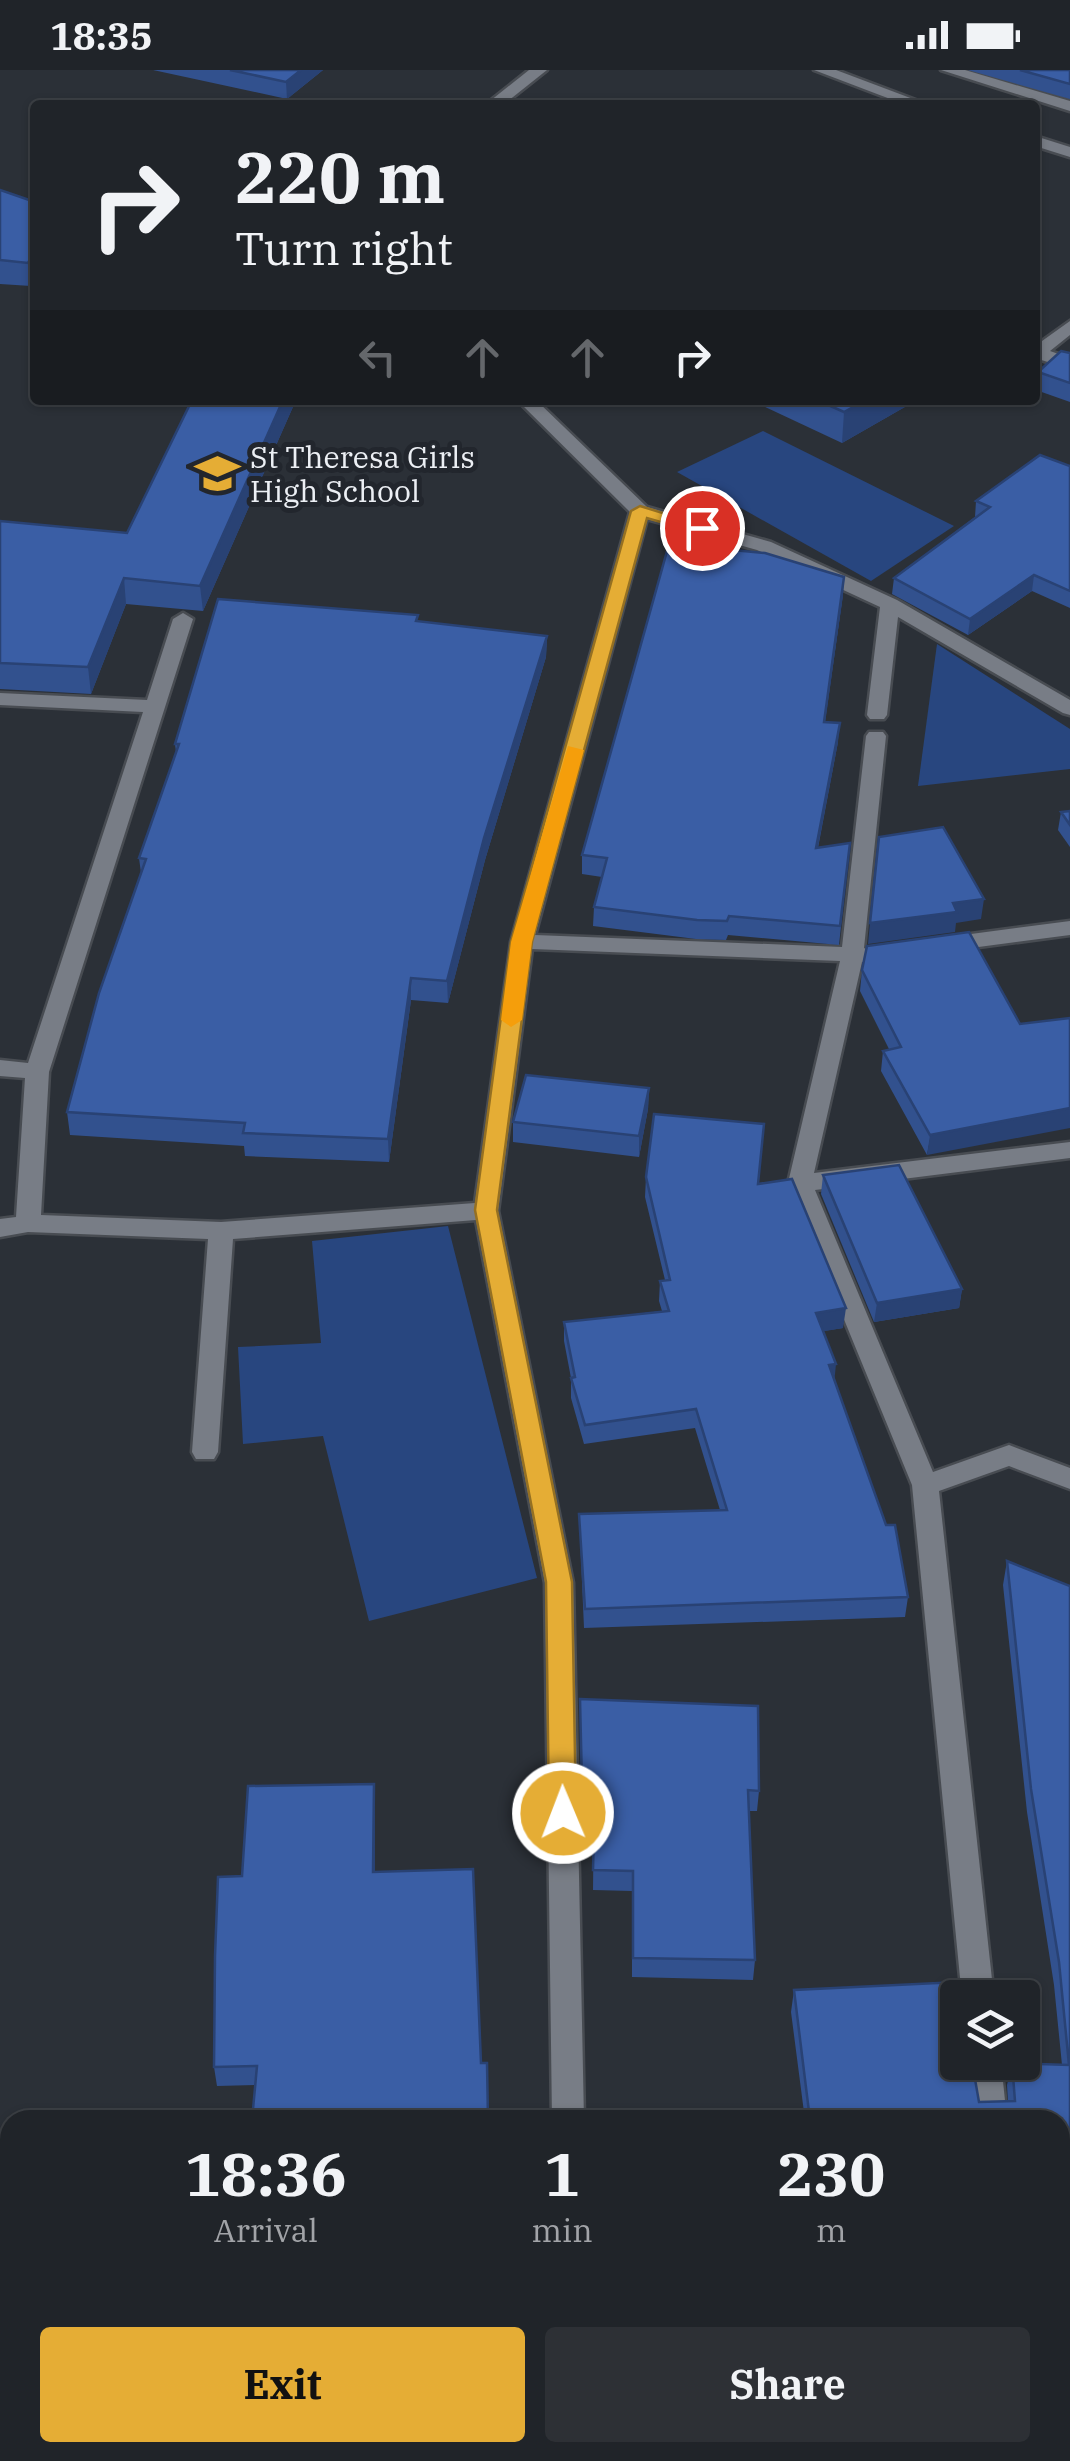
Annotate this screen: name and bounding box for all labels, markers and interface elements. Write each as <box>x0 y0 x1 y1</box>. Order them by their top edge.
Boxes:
text: 18:35 <box>50 11 153 60</box>
text: 220 m <box>235 131 445 222</box>
icon: right <box>70 140 200 270</box>
text: Turn right <box>235 219 453 277</box>
icon: left <box>350 330 405 385</box>
icon: ahead <box>455 330 510 385</box>
icon: ahead <box>560 330 615 385</box>
icon: right <box>665 330 720 385</box>
place label: St Theresa Girls High School <box>250 437 475 510</box>
school or university icon: St Theresa Girls High School <box>193 449 241 497</box>
pin <box>660 486 745 571</box>
icon: arrive <box>675 501 730 556</box>
position arrow <box>511 1761 615 1865</box>
map controls <box>940 1980 1040 2080</box>
button: layers <box>940 1980 1040 2080</box>
text: 18:36 <box>185 2134 347 2213</box>
text: 1 <box>544 2134 580 2213</box>
text: 230 <box>777 2134 885 2213</box>
text: Arrival <box>214 2209 318 2251</box>
text: min <box>532 2209 593 2251</box>
text: m <box>816 2209 847 2251</box>
button: Exit <box>40 2327 525 2442</box>
button: Share <box>545 2327 1030 2442</box>

